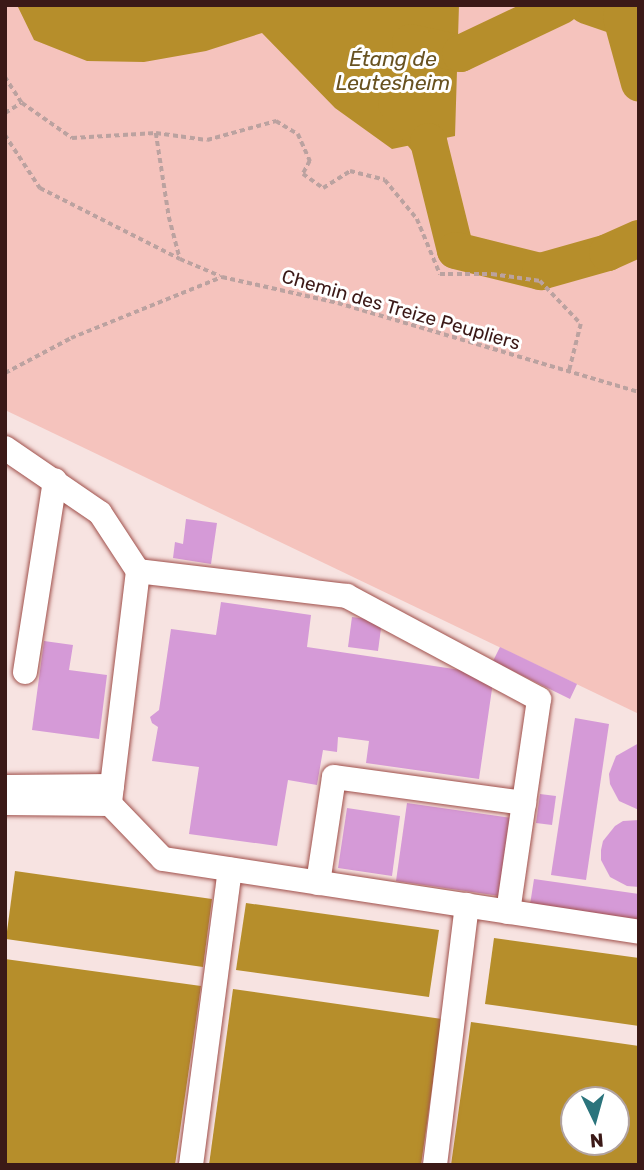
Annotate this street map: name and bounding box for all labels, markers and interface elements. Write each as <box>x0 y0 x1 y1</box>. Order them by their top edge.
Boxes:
water label: Étang de Leutesheim <box>336 46 450 96</box>
street label: Chemin des Treize Peupliers <box>279 265 523 355</box>
north arrow <box>560 1086 630 1156</box>
text: N <box>589 1128 605 1152</box>

